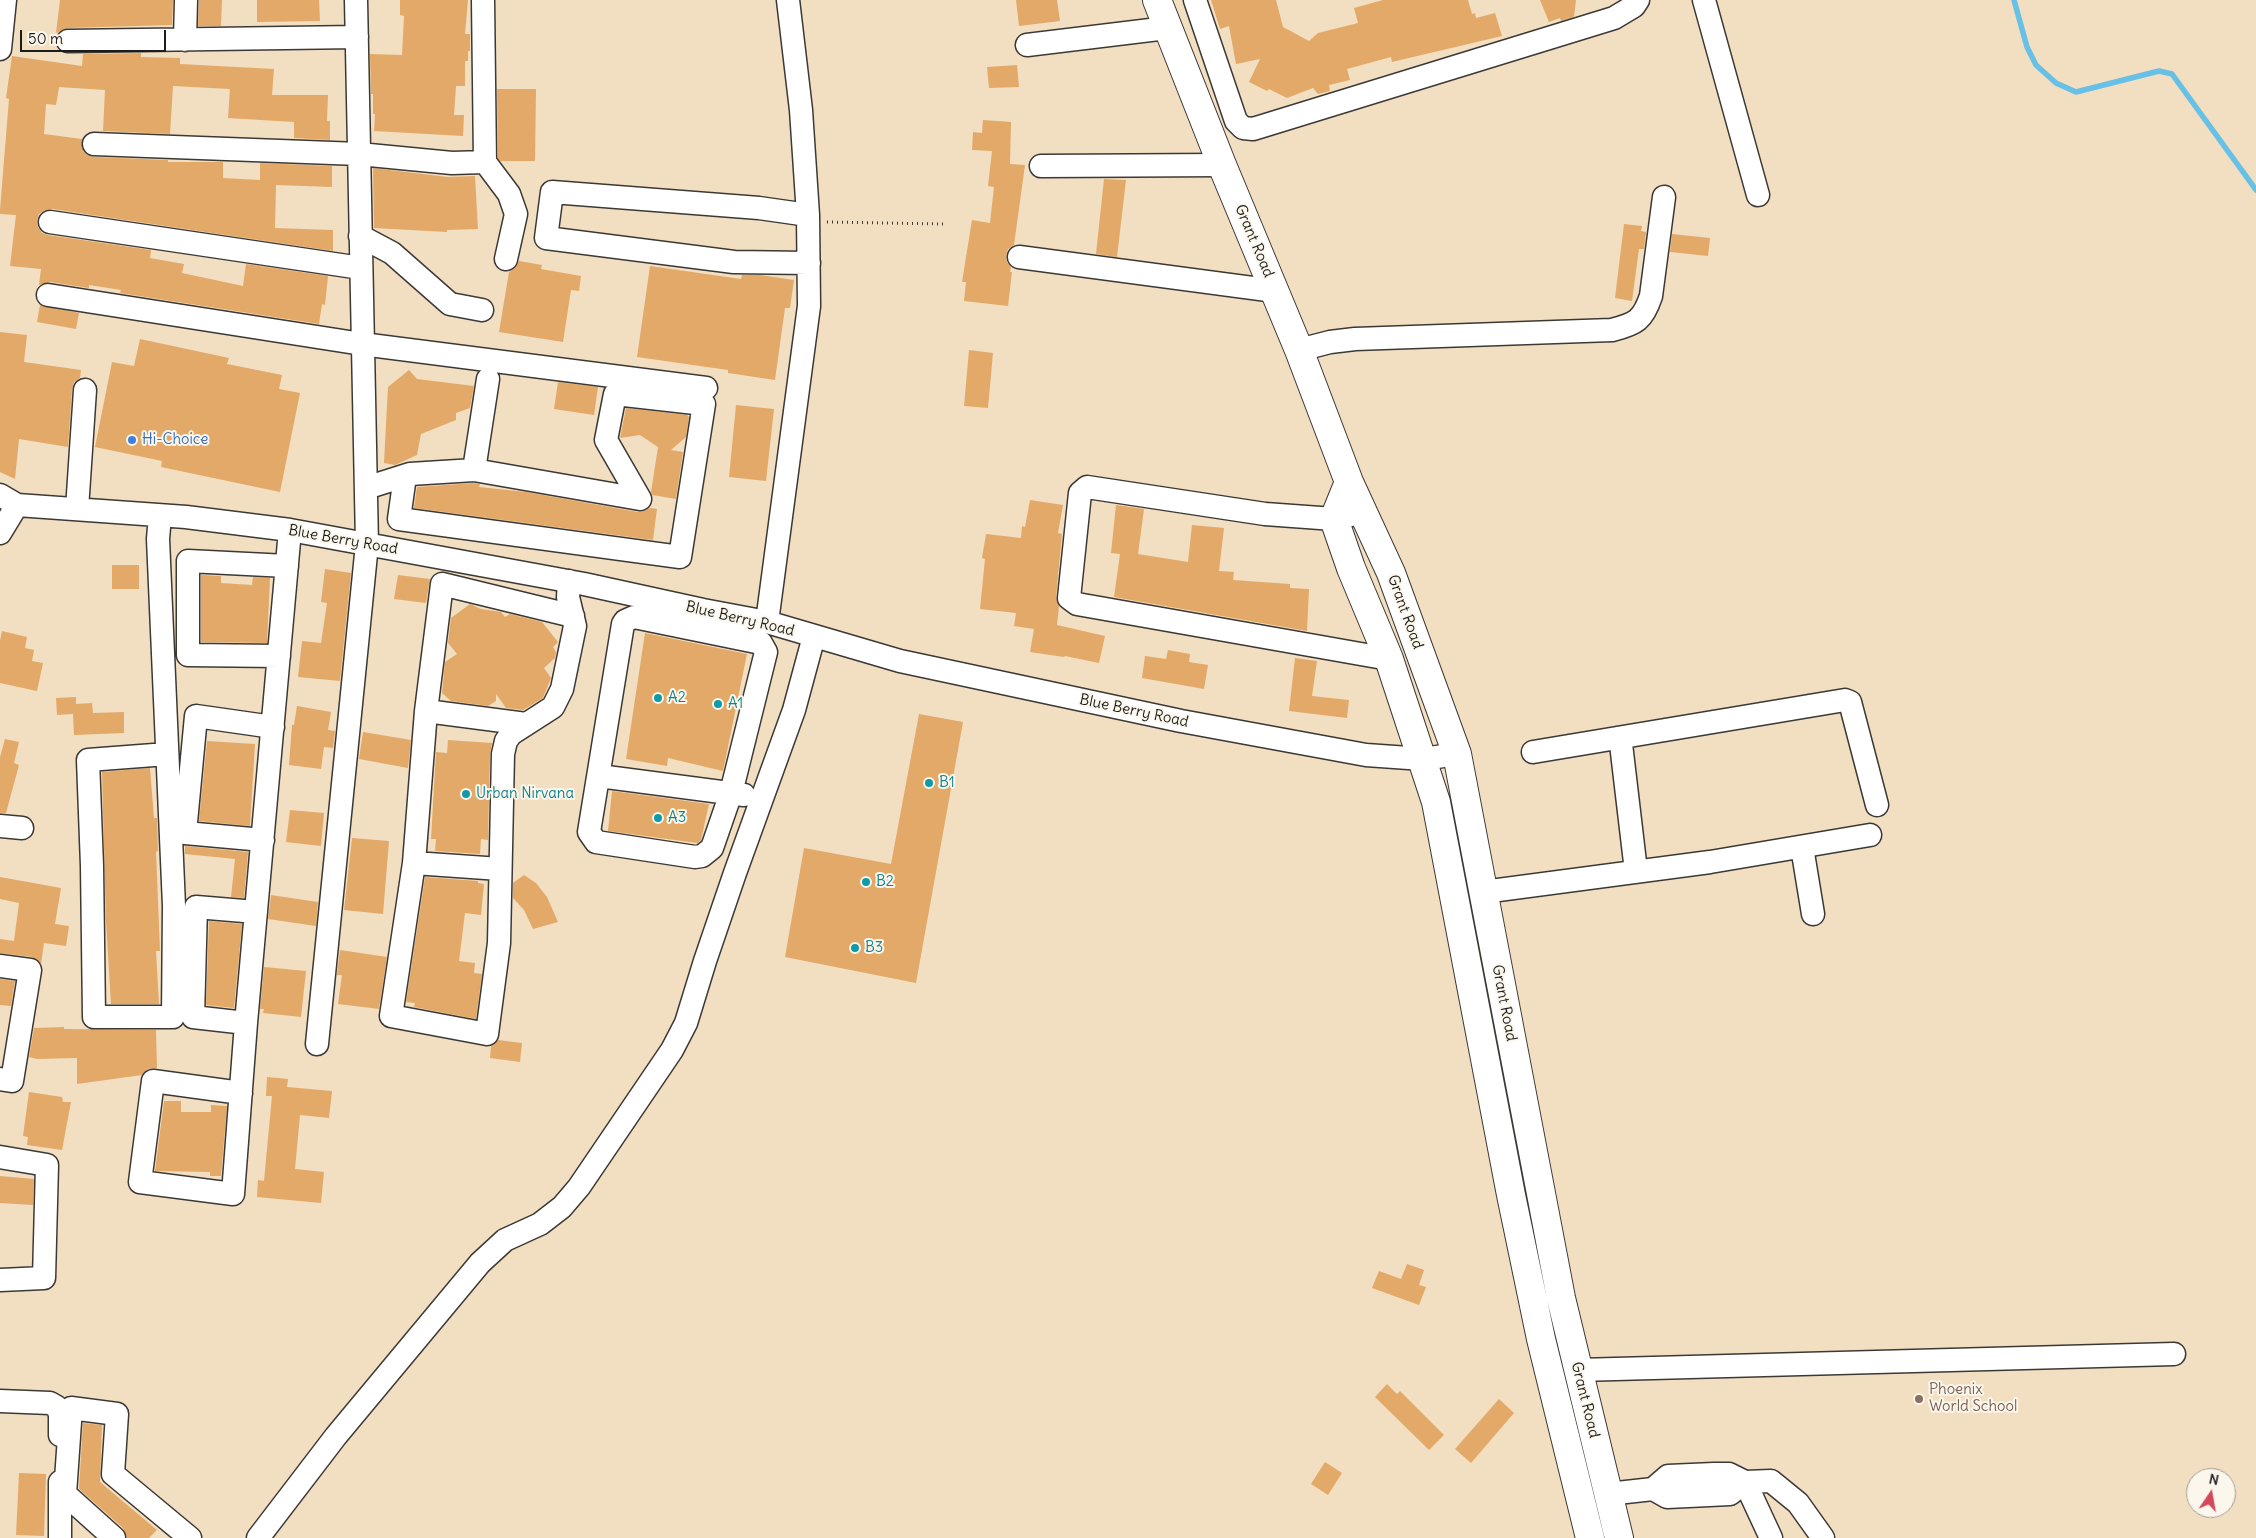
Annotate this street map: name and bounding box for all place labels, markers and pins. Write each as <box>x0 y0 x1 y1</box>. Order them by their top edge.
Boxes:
place label: Hi-Choice <box>142 431 208 449</box>
marker: Hi-Choice <box>126 434 138 446</box>
place label: A2 <box>668 689 686 707</box>
marker: A2 <box>652 692 664 704</box>
place label: A1 <box>728 695 743 713</box>
marker: A1 <box>712 698 724 710</box>
place label: B1 <box>939 774 955 792</box>
marker: B1 <box>923 777 935 789</box>
place label: Urban Nirvana <box>476 785 574 803</box>
marker: Urban Nirvana <box>460 788 472 800</box>
place label: A3 <box>668 809 686 827</box>
marker: A3 <box>652 812 664 824</box>
place label: B2 <box>876 873 894 891</box>
marker: B2 <box>860 876 872 888</box>
place label: B3 <box>865 939 883 957</box>
marker: B3 <box>849 942 861 954</box>
place label: Phoenix World School <box>1929 1381 2017 1416</box>
marker: Phoenix World School <box>1913 1393 1925 1405</box>

